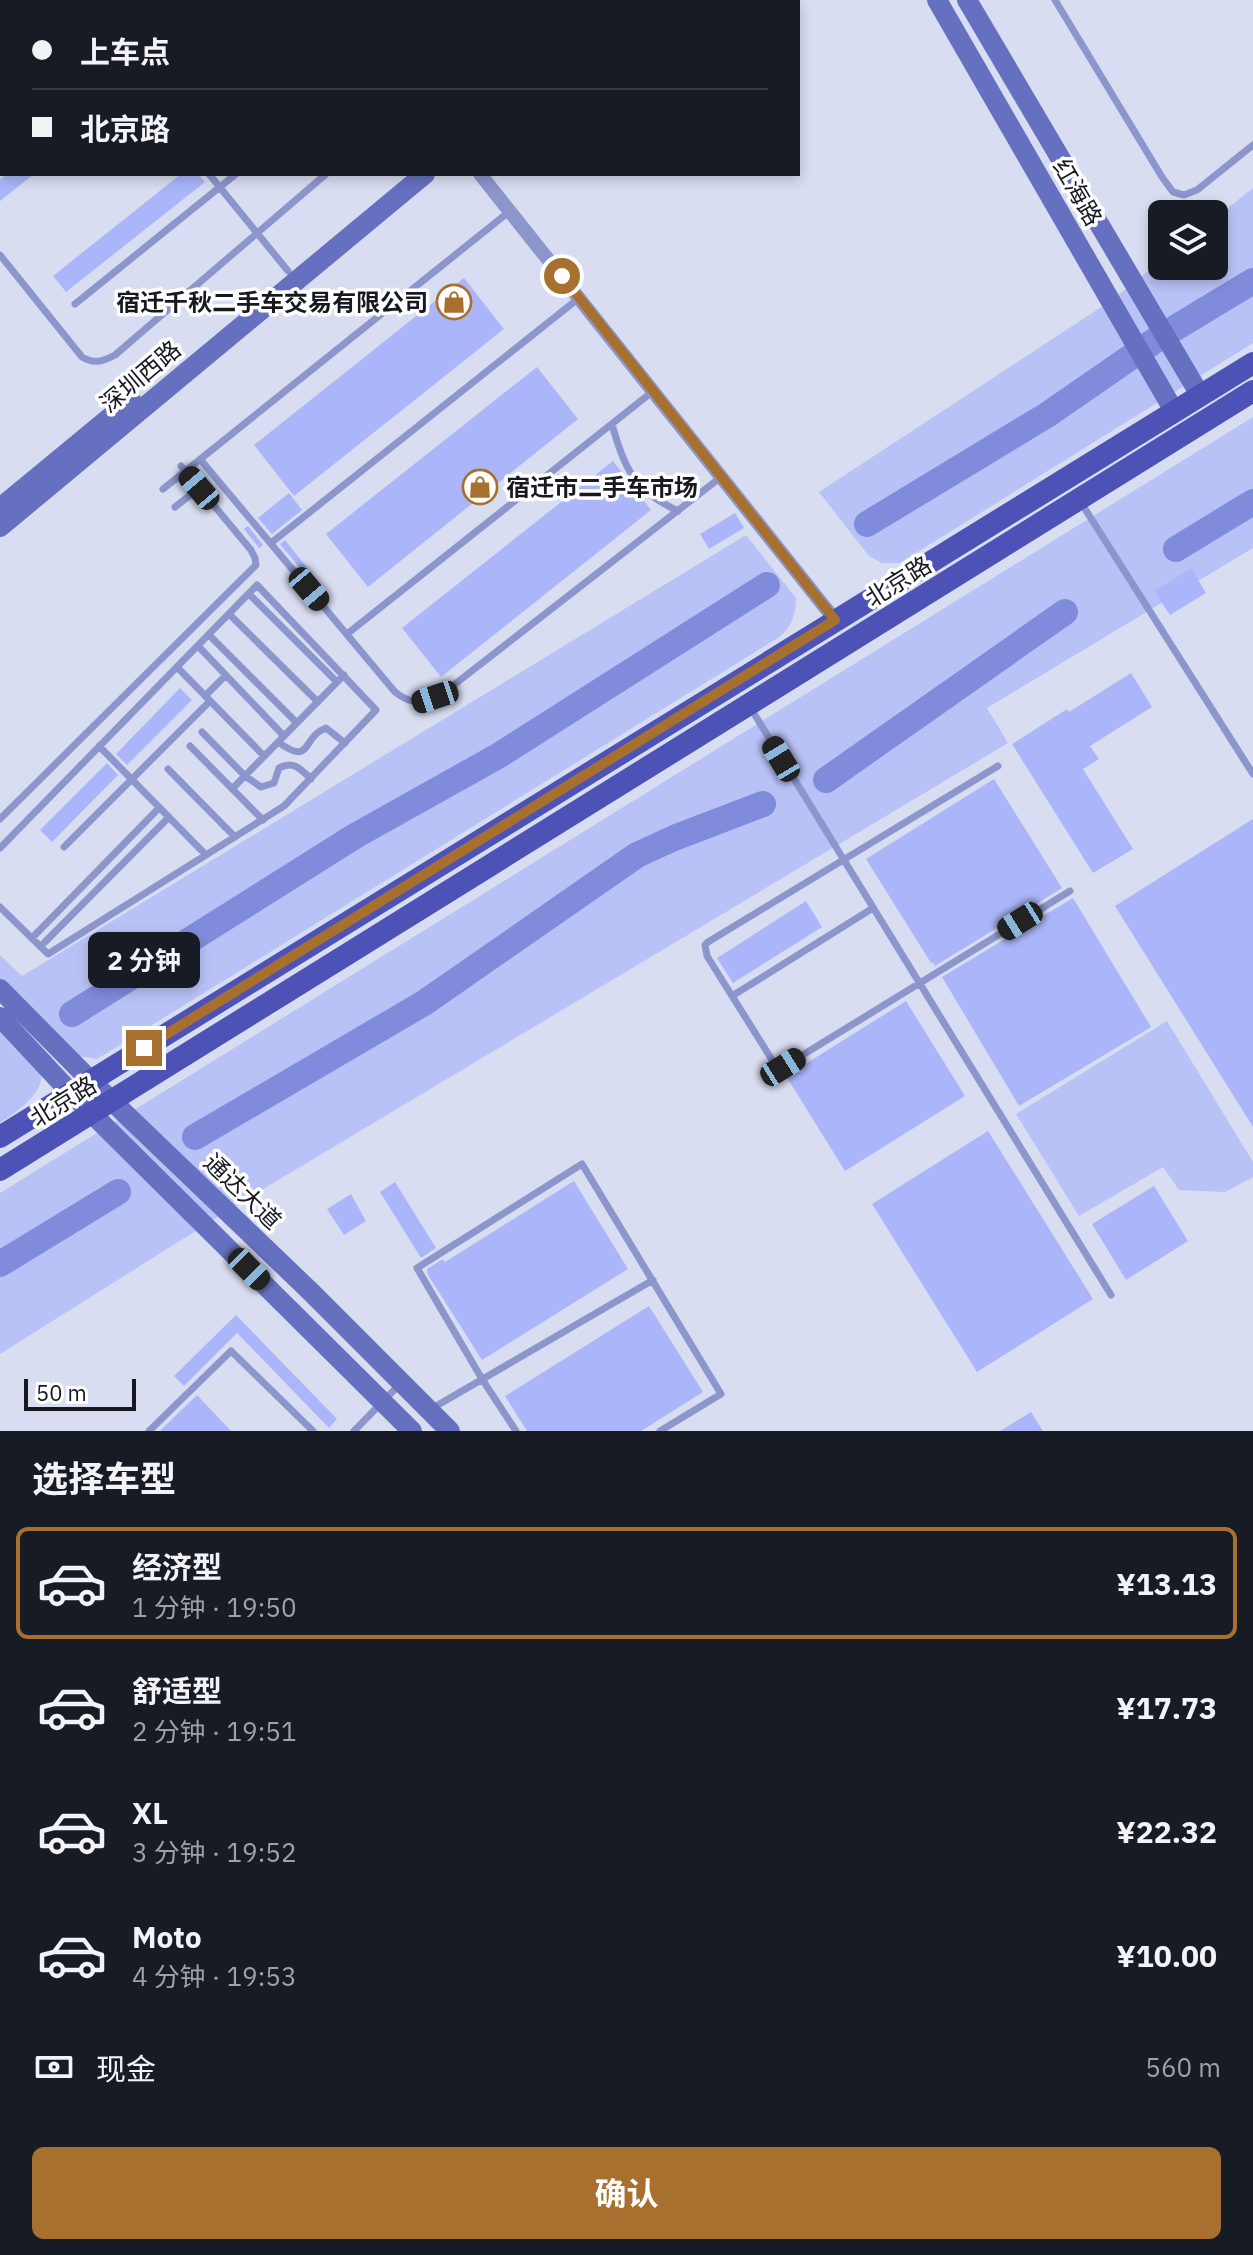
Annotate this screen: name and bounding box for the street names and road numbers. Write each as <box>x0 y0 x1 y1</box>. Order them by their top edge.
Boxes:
street label: 红海路 <box>1046 153 1110 231</box>
street label: 深圳西路 <box>93 333 187 419</box>
street label: 北京路 <box>859 548 937 614</box>
street label: 北京路 <box>24 1068 102 1134</box>
street label: 通达大道 <box>197 1146 289 1236</box>

